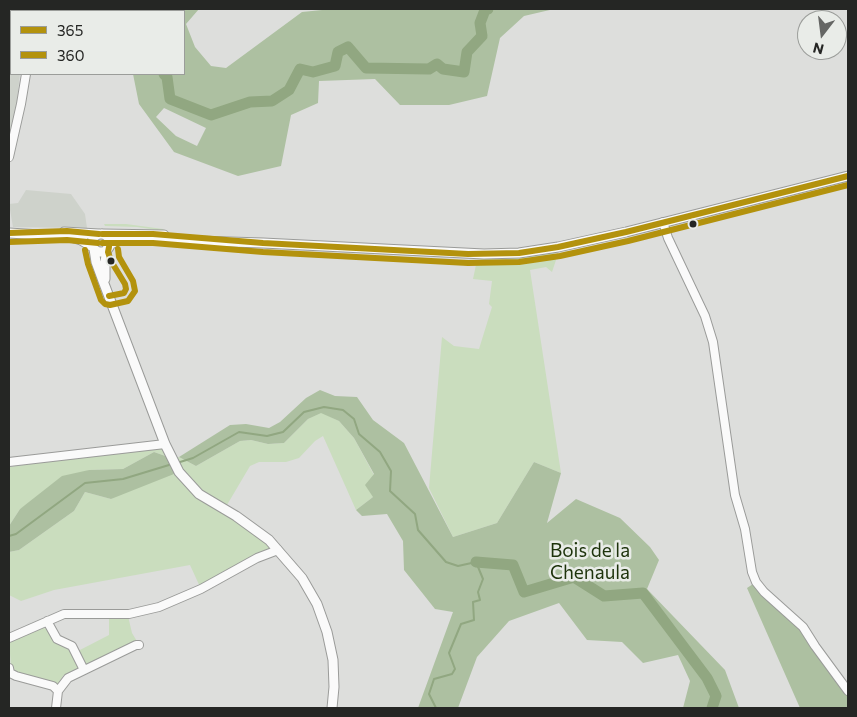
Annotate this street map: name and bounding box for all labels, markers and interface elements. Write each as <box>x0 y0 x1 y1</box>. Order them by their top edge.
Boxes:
legend <box>10 10 185 75</box>
north arrow <box>797 10 847 60</box>
text: 365 <box>57 21 83 39</box>
text: N <box>811 39 826 59</box>
text: 360 <box>57 46 84 64</box>
unlabelled marker <box>688 219 698 229</box>
unlabelled marker <box>106 256 116 266</box>
park label: Bois de la Chenaula <box>550 540 630 584</box>

